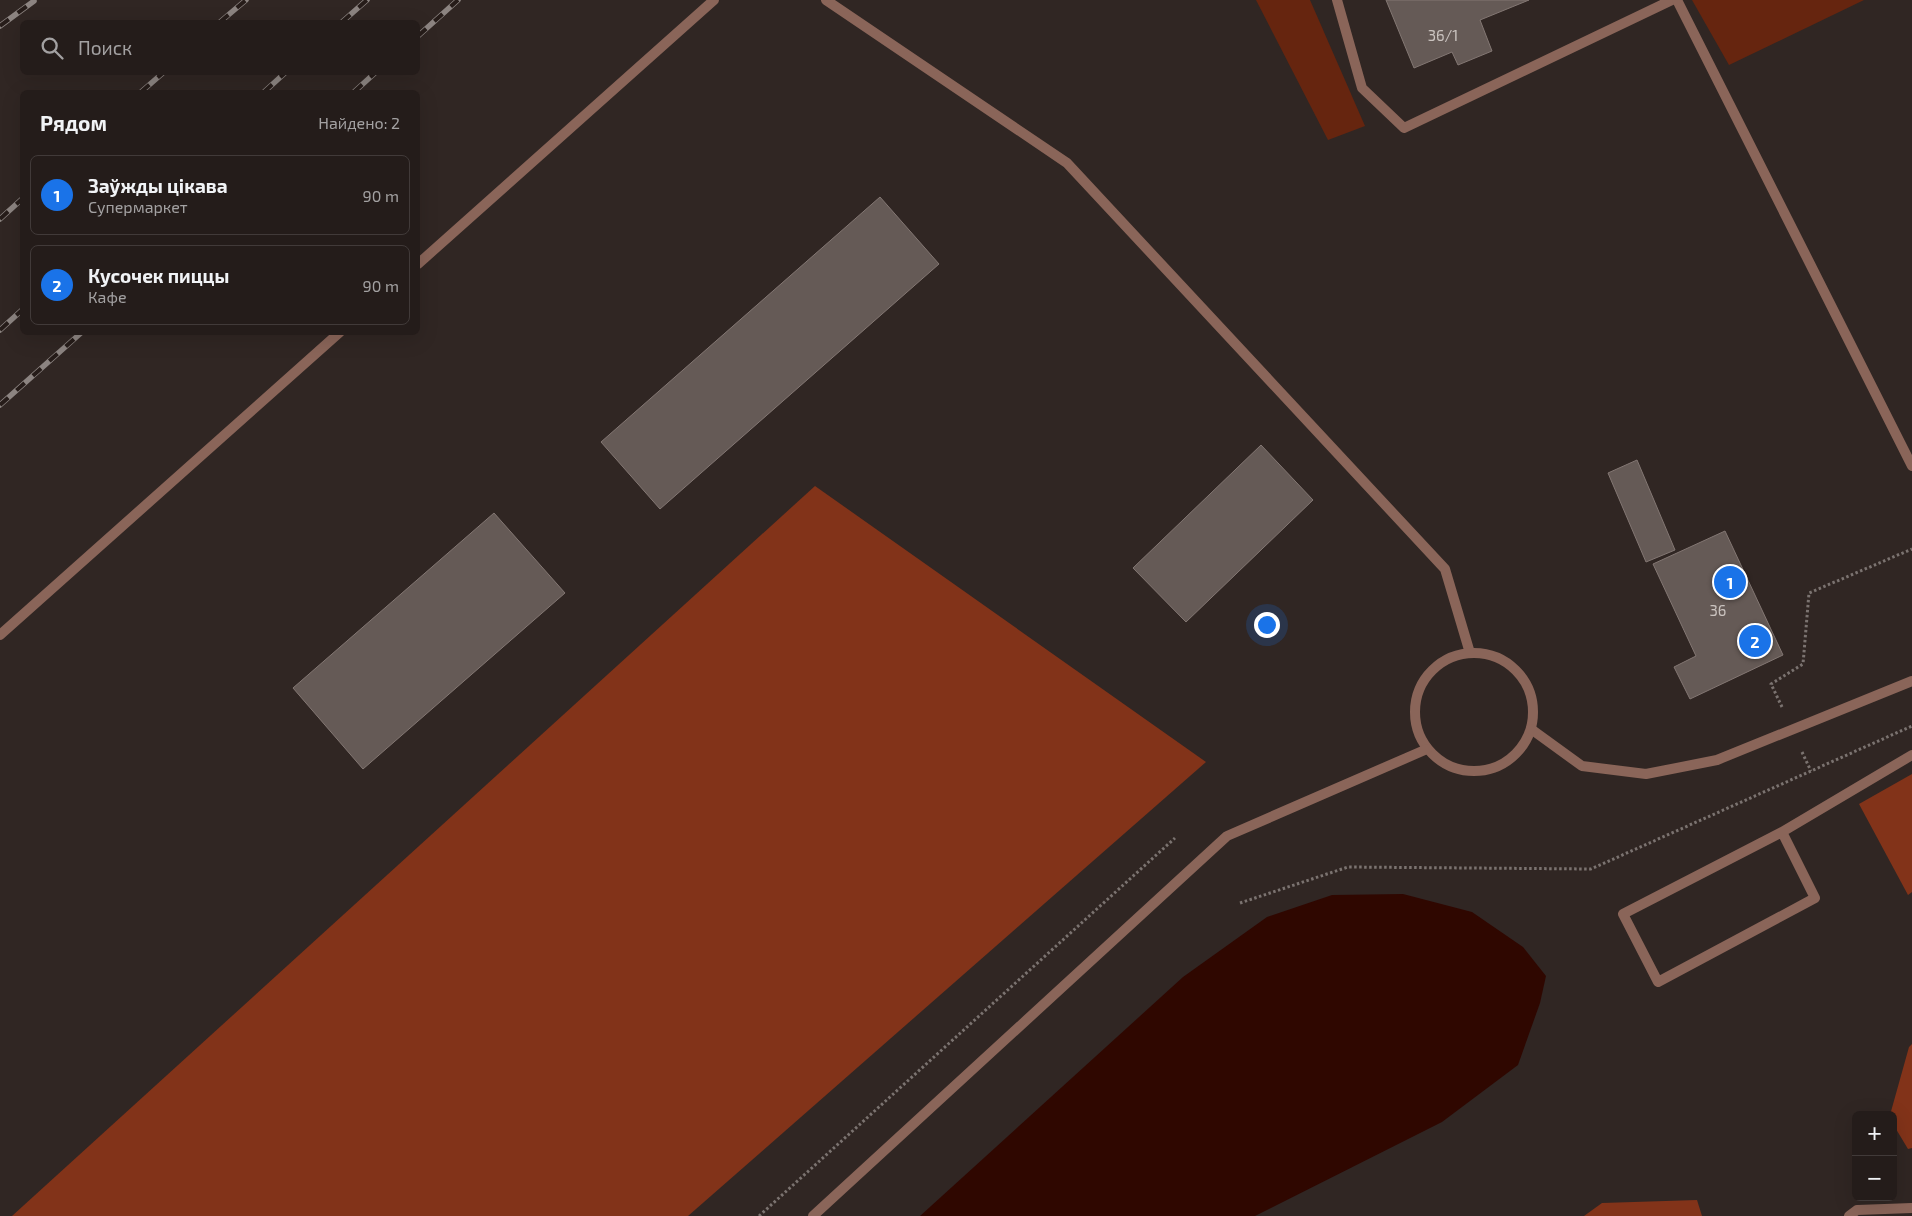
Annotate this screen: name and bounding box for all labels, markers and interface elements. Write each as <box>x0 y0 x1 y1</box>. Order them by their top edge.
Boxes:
search box <box>20 20 420 75</box>
house number: 36/1 <box>1428 26 1458 44</box>
icon: search <box>38 34 66 62</box>
text: Поиск <box>78 36 132 59</box>
text: Рядом <box>40 110 107 135</box>
text: Найдено: 2 <box>318 113 400 132</box>
text: Заўжды цікава <box>88 174 228 197</box>
text: 1 <box>54 186 60 205</box>
text: 90 m <box>363 186 399 205</box>
text: Супермаркет <box>88 197 187 216</box>
text: Кусочек пиццы <box>88 264 229 287</box>
text: 2 <box>52 276 62 295</box>
text: 90 m <box>363 276 399 295</box>
text: Кафе <box>88 287 127 306</box>
pin: 1 <box>1714 563 1746 601</box>
house number: 36 <box>1710 601 1726 619</box>
your location <box>1254 612 1280 638</box>
pin: 2 <box>1739 622 1771 660</box>
map controls <box>1852 1111 1897 1201</box>
button: + <box>1852 1111 1897 1156</box>
button: − <box>1852 1156 1897 1201</box>

